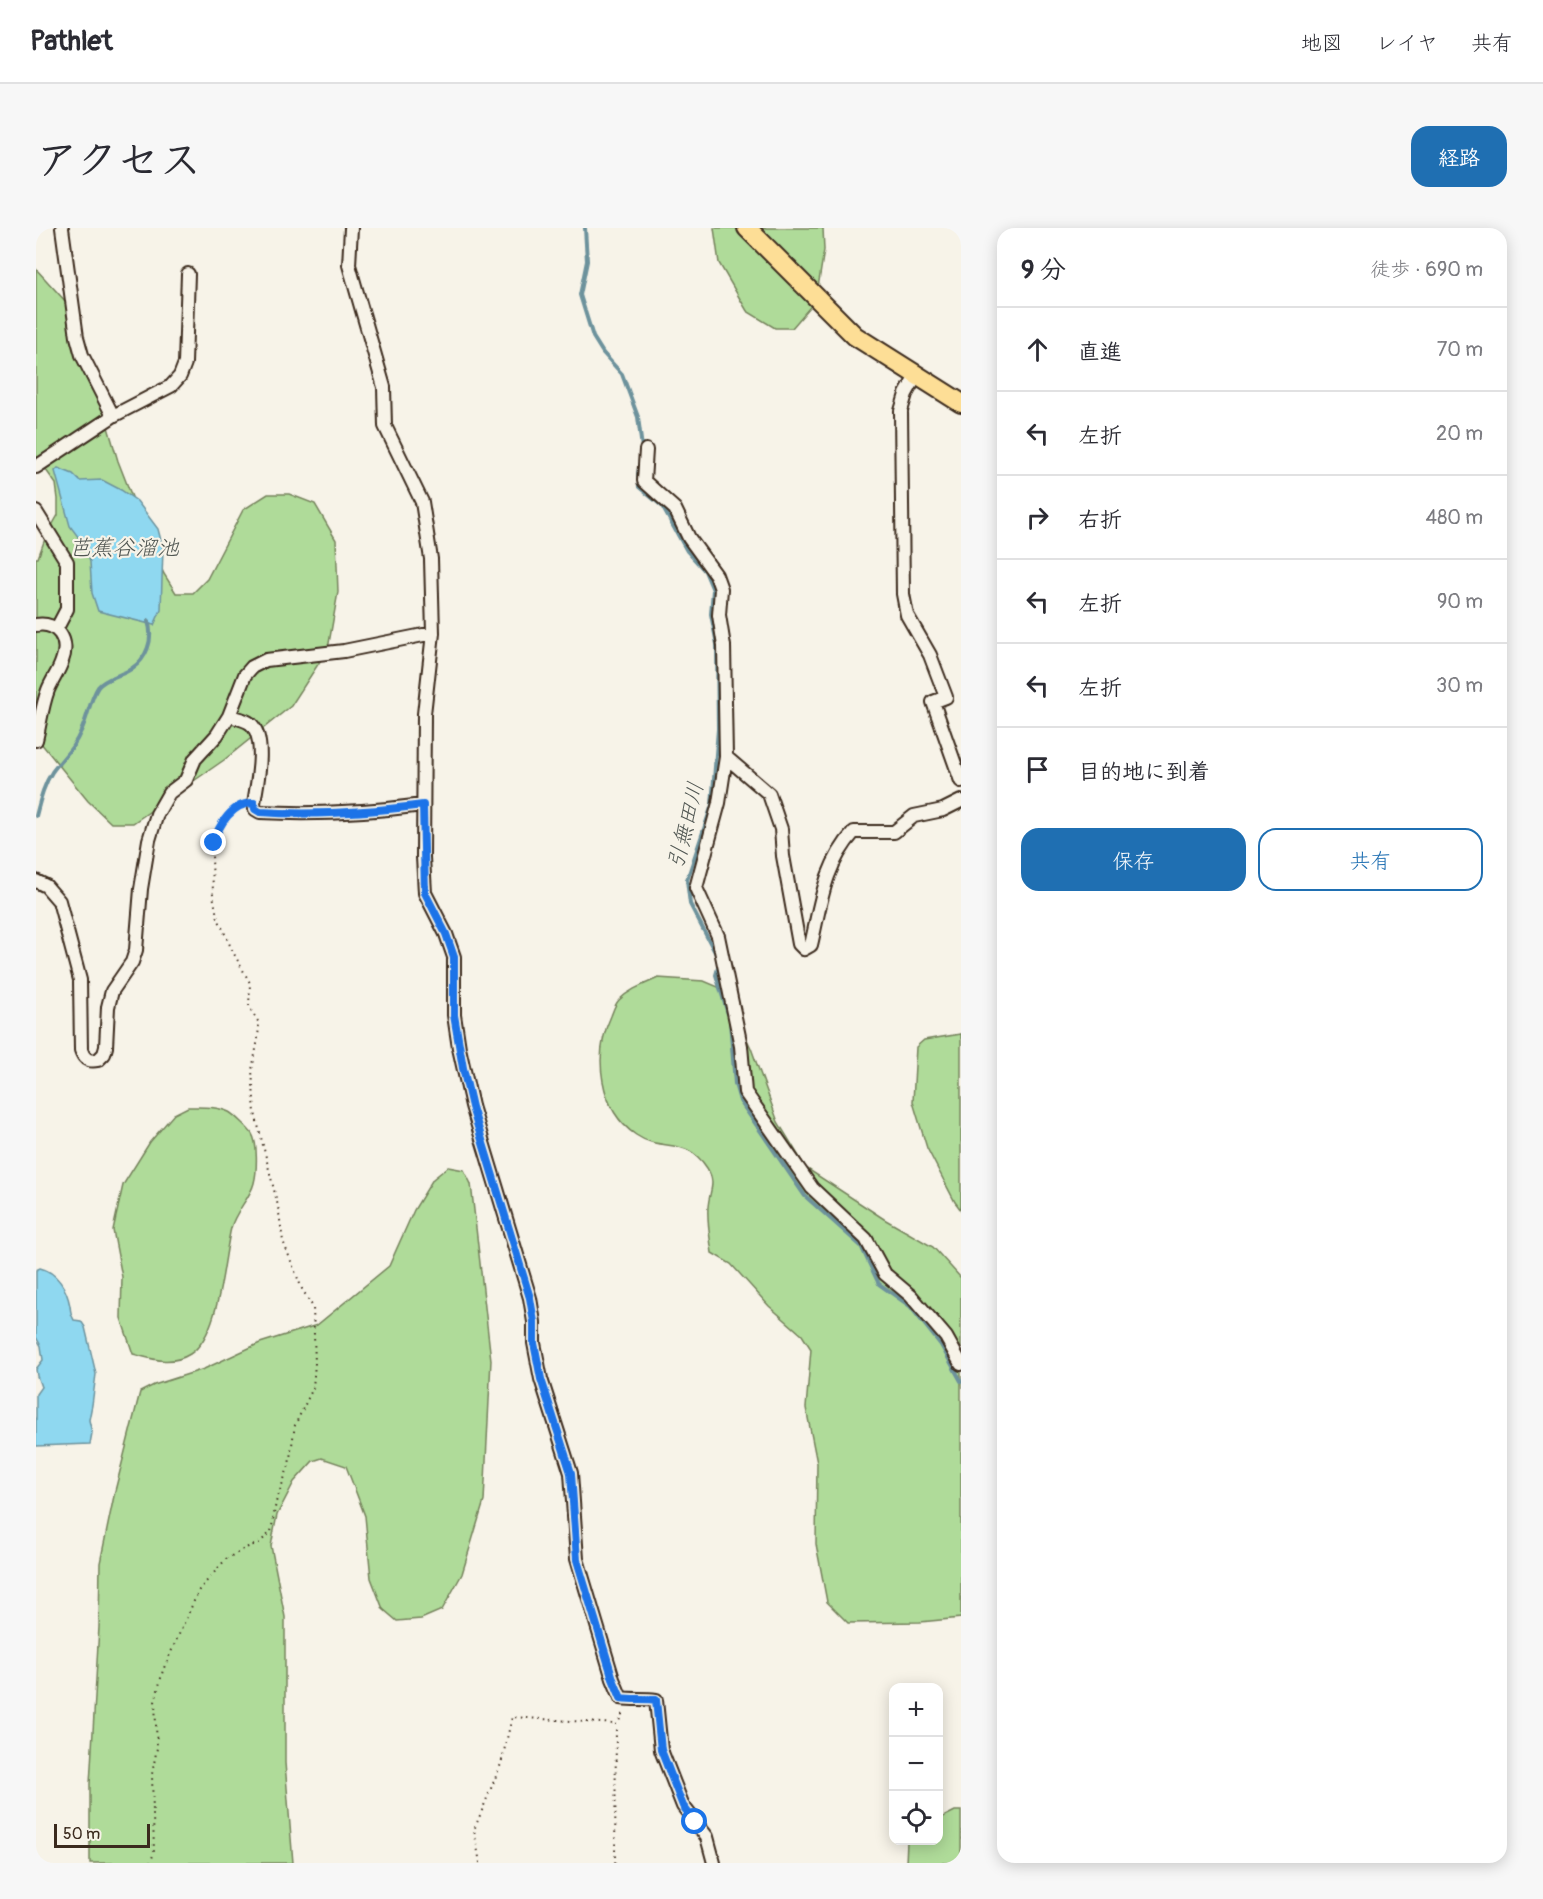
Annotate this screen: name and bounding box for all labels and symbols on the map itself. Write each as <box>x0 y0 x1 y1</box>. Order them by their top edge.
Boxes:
water label: 芭蕉谷溜池 <box>69 534 180 562</box>
water label: 引無田川 <box>662 779 710 871</box>
route end <box>200 829 226 855</box>
route start <box>681 1808 707 1834</box>
scale bar <box>54 1821 150 1848</box>

